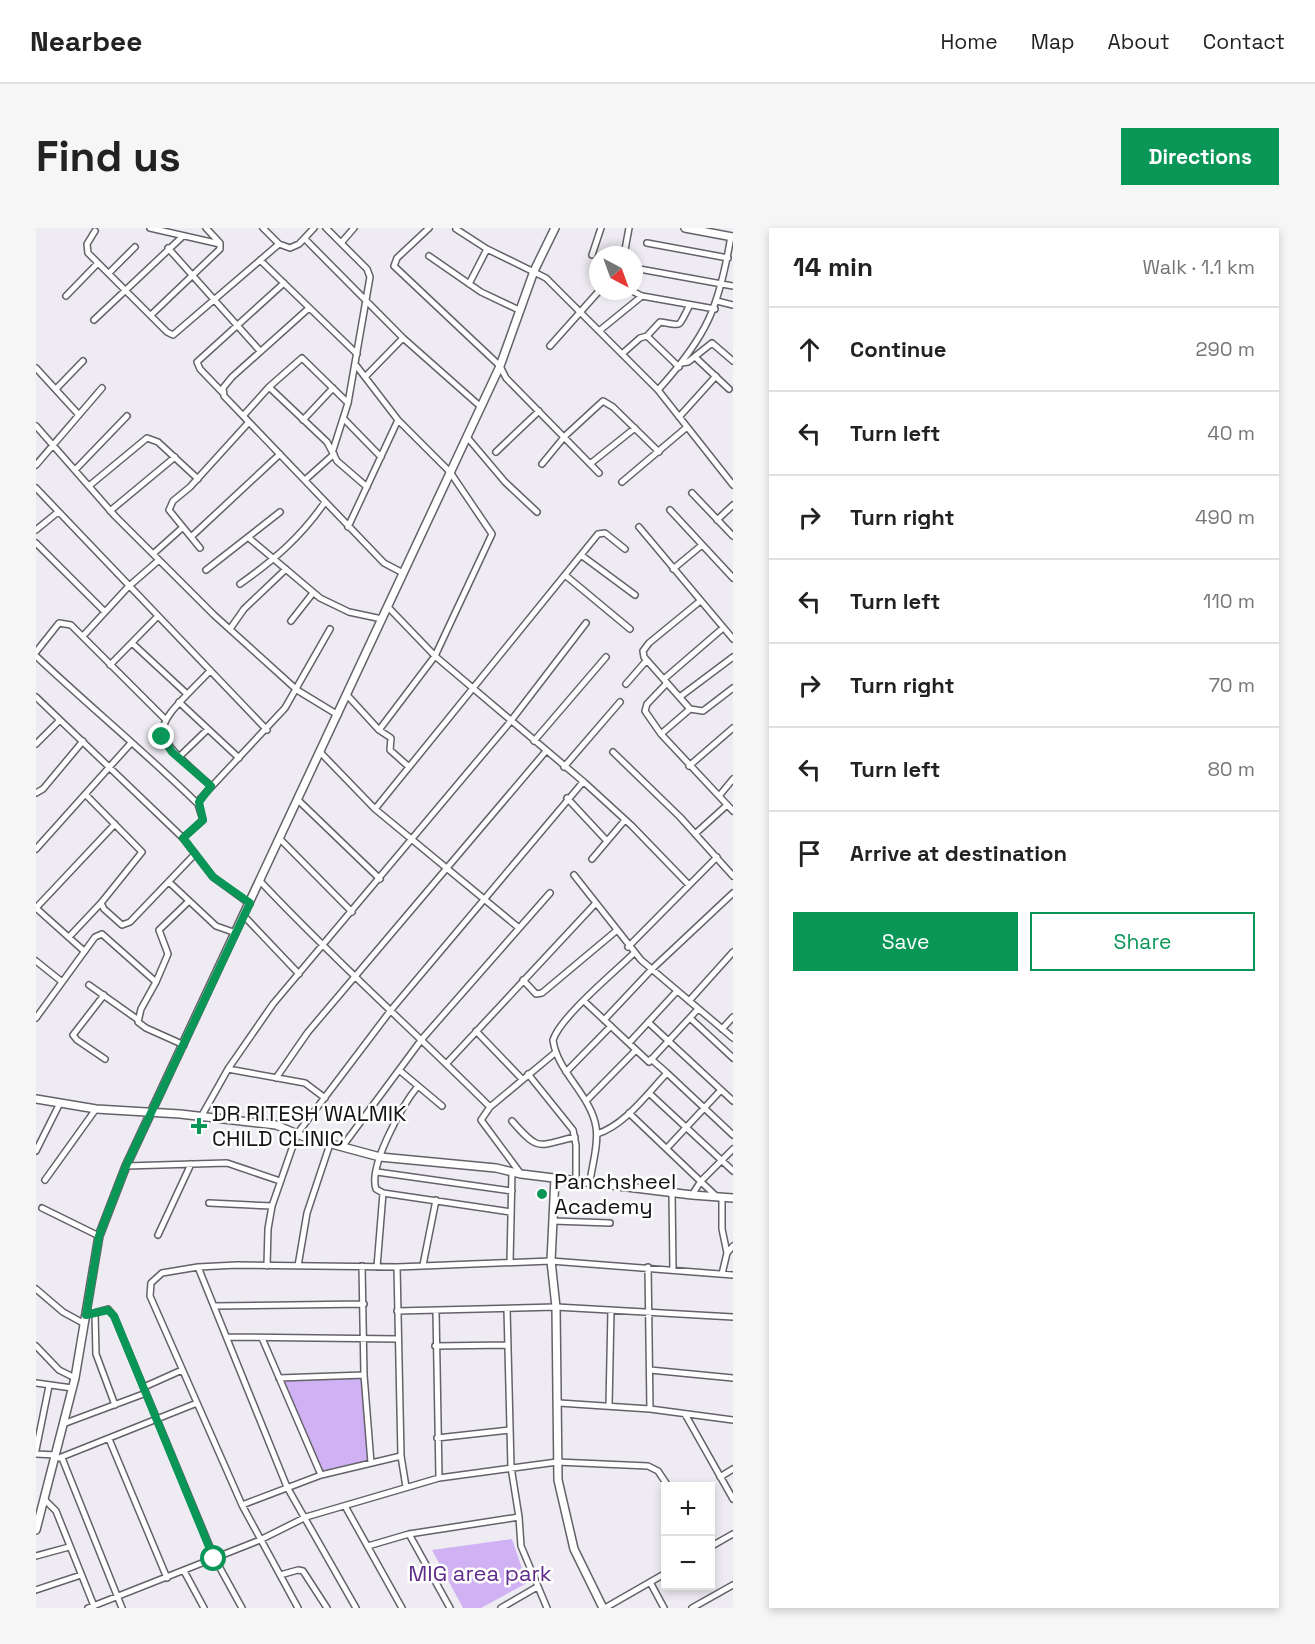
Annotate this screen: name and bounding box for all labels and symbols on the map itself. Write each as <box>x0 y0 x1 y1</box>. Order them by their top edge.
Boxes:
north arrow <box>589 246 643 300</box>
route end <box>148 723 174 749</box>
place label: DR RITESH WALMIK CHILD CLINIC <box>212 1099 407 1152</box>
marker: DR RITESH WALMIK CHILD CLINIC <box>190 1117 208 1135</box>
place label: Panchsheel Academy <box>554 1167 676 1220</box>
marker: Panchsheel Academy <box>535 1187 549 1201</box>
route start <box>200 1545 226 1571</box>
park label: MIG area park <box>408 1559 552 1587</box>

